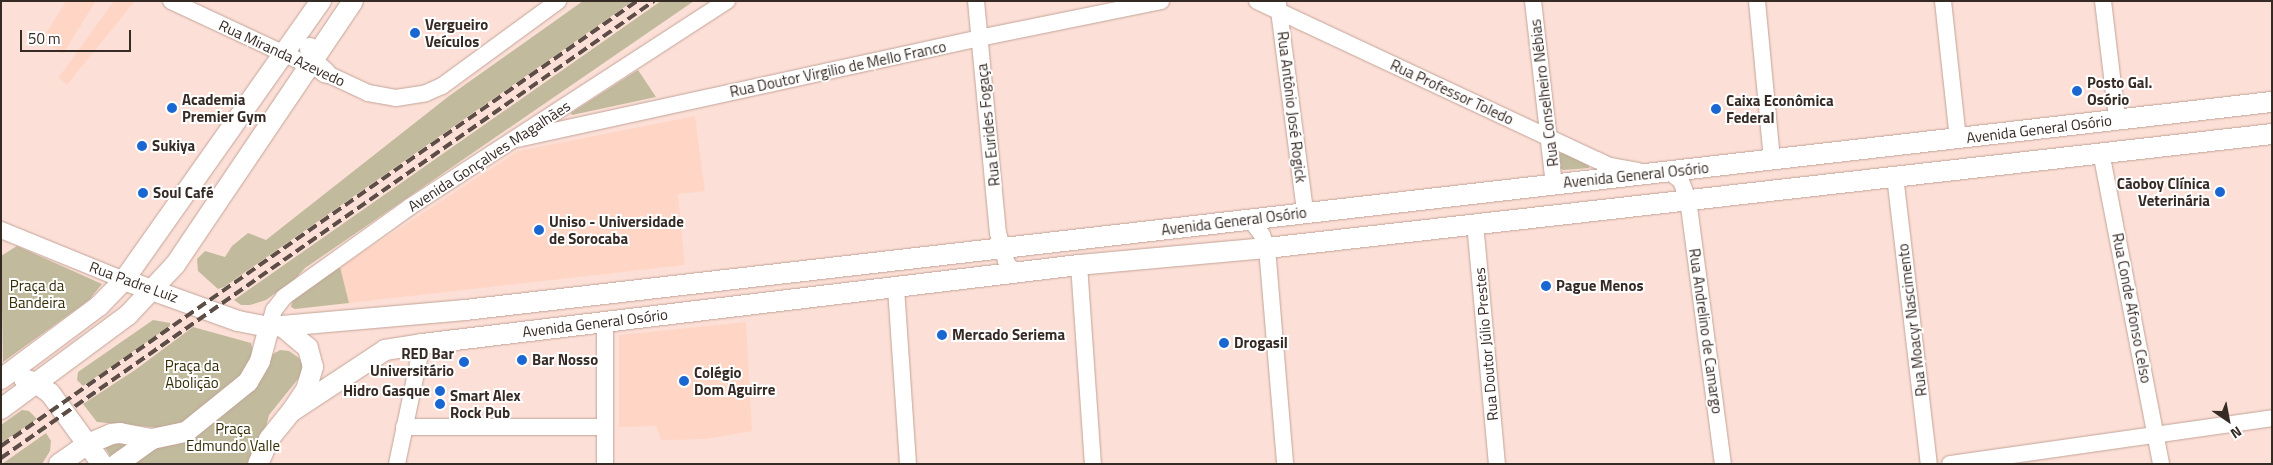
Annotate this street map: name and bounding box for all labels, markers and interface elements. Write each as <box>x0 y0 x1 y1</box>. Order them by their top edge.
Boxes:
place label: Vergueiro Veículos <box>425 15 488 50</box>
street label: Rua Miranda Azevedo <box>216 16 348 90</box>
street label: Rua Conselheiro Nébias <box>1526 18 1562 168</box>
scale bar <box>22 20 134 52</box>
text: 50 m <box>28 27 61 50</box>
marker: Vergueiro Veículos <box>409 27 421 39</box>
street label: Rua Antônio José Rogick <box>1274 30 1310 184</box>
street label: Rua Doutor Virgilio de Mello Franco <box>728 37 948 101</box>
street label: Rua Professor Toledo <box>1388 56 1516 128</box>
street label: Rua Eurides Fogaça <box>973 63 1003 187</box>
place label: Posto Gal. Osório <box>2087 73 2152 108</box>
marker: Posto Gal. Osório <box>2071 85 2083 97</box>
place label: Academia Premier Gym <box>182 90 266 125</box>
place label: Caixa Econômica Federal <box>1726 91 1834 126</box>
street label: Avenida Gonçalves Magalhães <box>404 97 574 215</box>
marker: Academia Premier Gym <box>166 102 178 114</box>
marker: Caixa Econômica Federal <box>1710 103 1722 115</box>
street label: Avenida General Osório <box>1965 111 2113 147</box>
place label: Sukiya <box>152 137 195 155</box>
marker: Sukiya <box>136 140 148 152</box>
street label: Avenida General Osório <box>1562 158 1710 192</box>
place label: Cãoboy Clínica Veterinária <box>2117 174 2210 209</box>
place label: Soul Café <box>153 184 214 202</box>
marker: Cãoboy Clínica Veterinária <box>2214 186 2226 198</box>
marker: Soul Café <box>137 187 149 199</box>
street label: Avenida General Osório <box>1160 203 1308 239</box>
place label: Uniso - Universidade de Sorocaba <box>549 212 684 247</box>
marker: Uniso - Universidade de Sorocaba <box>533 224 545 236</box>
street label: Rua Conde Afonso Celso <box>2109 231 2155 385</box>
street label: Rua Moacyr Nascimento <box>1894 242 1930 398</box>
street label: Rua Andrelino de Camargo <box>1685 247 1727 415</box>
street label: Rua Padre Luiz <box>87 258 181 306</box>
street label: Rua Doutor Júlio Prestes <box>1470 267 1502 421</box>
park label: Praça da Bandeira <box>9 276 65 311</box>
place label: Pague Menos <box>1556 277 1643 295</box>
marker: Pague Menos <box>1540 280 1552 292</box>
street label: Avenida General Osório <box>521 305 669 341</box>
place label: Mercado Seriema <box>952 326 1065 344</box>
marker: Mercado Seriema <box>936 329 948 341</box>
place label: Drogasil <box>1234 334 1288 352</box>
marker: Drogasil <box>1218 337 1230 349</box>
place label: RED Bar Universitário <box>370 344 454 379</box>
place label: Bar Nosso <box>532 351 598 369</box>
marker: Bar Nosso <box>516 354 528 366</box>
park label: Praça da Abolição <box>165 356 219 391</box>
marker: RED Bar Universitário <box>458 356 470 368</box>
place label: Colégio Dom Aguirre <box>694 363 775 398</box>
marker: Colégio Dom Aguirre <box>678 375 690 387</box>
place label: Hidro Gasque <box>343 382 430 400</box>
marker: Hidro Gasque <box>434 385 446 397</box>
place label: Smart Alex Rock Pub <box>450 386 521 421</box>
north arrow <box>2203 395 2253 445</box>
marker: Smart Alex Rock Pub <box>434 398 446 410</box>
park label: Praça Edmundo Valle <box>186 419 280 454</box>
text: N <box>2227 422 2246 444</box>

